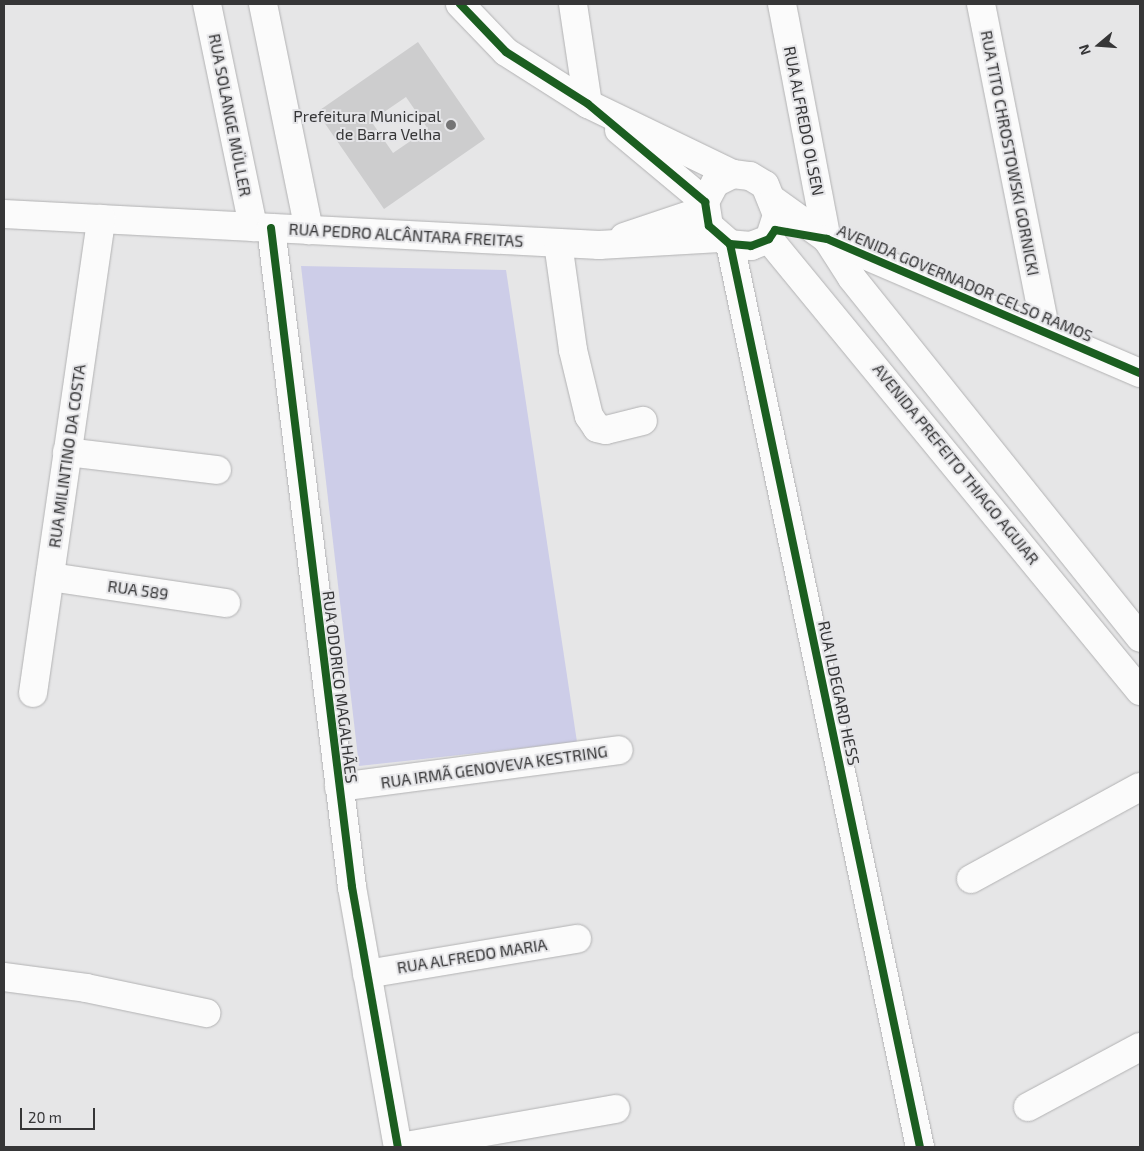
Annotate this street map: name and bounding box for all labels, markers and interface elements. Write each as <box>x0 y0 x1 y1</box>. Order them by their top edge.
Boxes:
north arrow <box>1074 20 1124 70</box>
street label: RUA TITO CHROSTOWSKI GORNICKI <box>977 28 1043 278</box>
street label: RUA SOLANGE MÜLLER <box>205 32 255 198</box>
text: N <box>1075 42 1094 57</box>
street label: RUA ALFREDO OLSEN <box>780 44 828 198</box>
place label: Prefeitura Municipal de Barra Velha <box>293 106 441 144</box>
marker: Prefeitura Municipal de Barra Velha <box>445 119 457 131</box>
street label: RUA PEDRO ALCÂNTARA FREITAS <box>288 219 524 251</box>
street label: AVENIDA GOVERNADOR CELSO RAMOS <box>834 220 1096 346</box>
street label: AVENIDA PREFEITO THIAGO AGUIAR <box>869 359 1043 569</box>
street label: RUA MILINTINO DA COSTA <box>45 363 89 549</box>
street label: RUA 589 <box>106 576 170 604</box>
street label: RUA ODORICO MAGALHÃES <box>319 590 361 784</box>
street label: RUA ILDEGARD HESS <box>814 619 864 767</box>
street label: RUA IRMÃ GENOVEVA KESTRING <box>379 741 609 793</box>
street label: RUA ALFREDO MARIA <box>395 935 549 977</box>
scale bar <box>22 1098 98 1130</box>
text: 20 m <box>28 1108 62 1126</box>

